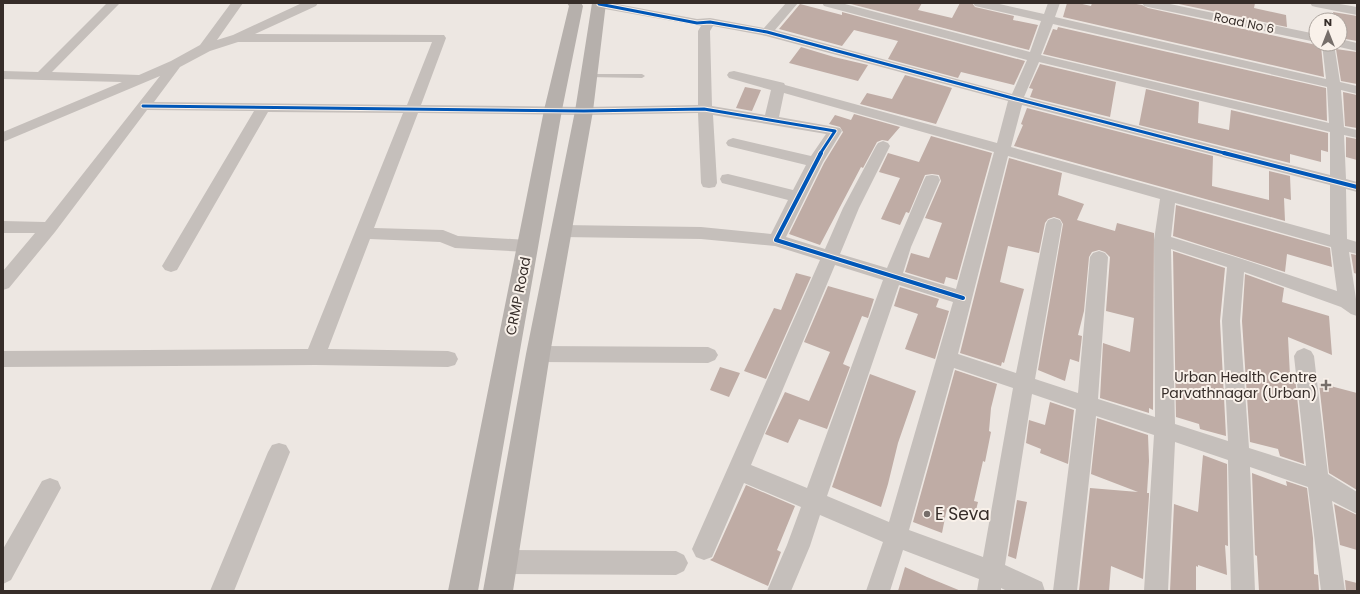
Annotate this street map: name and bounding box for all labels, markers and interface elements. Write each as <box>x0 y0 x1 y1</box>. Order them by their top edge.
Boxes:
street label: Road No 6 <box>1212 8 1276 37</box>
north arrow <box>1308 12 1348 52</box>
text: N <box>1324 14 1332 30</box>
street label: CRMP Road <box>501 255 535 337</box>
place label: Urban Health Centre Parvathnagar (Urban) <box>1161 367 1317 403</box>
marker: Urban Health Centre Parvathnagar (Urban) <box>1320 379 1332 391</box>
place label: E Seva <box>935 502 990 526</box>
marker: E Seva <box>922 509 932 519</box>

